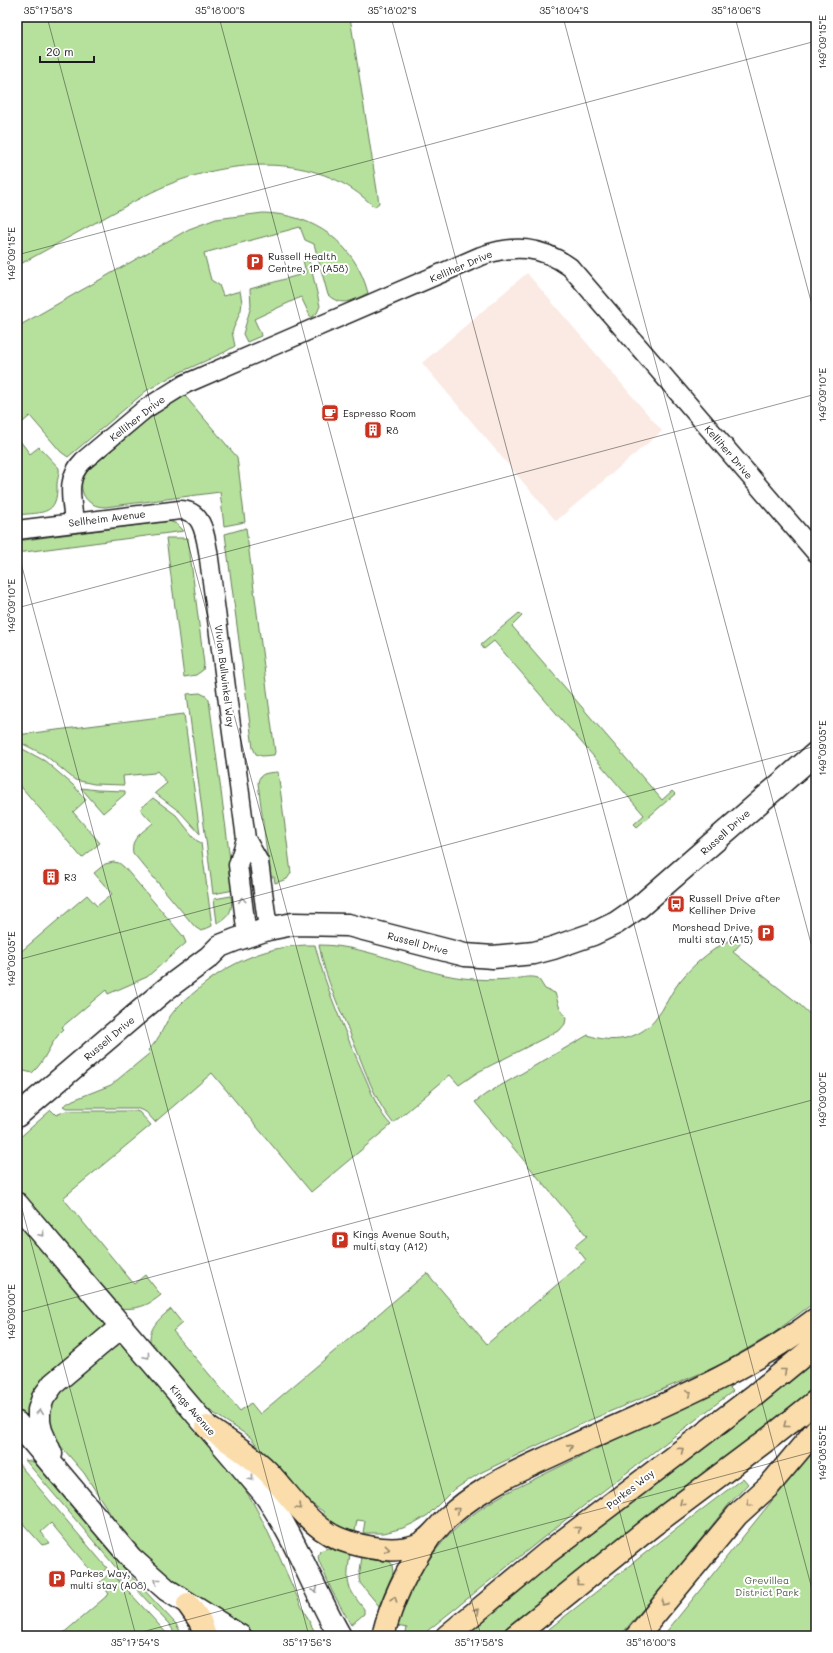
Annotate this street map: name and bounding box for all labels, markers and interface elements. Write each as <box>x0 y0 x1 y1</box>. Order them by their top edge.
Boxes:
text: 35°17'58"S <box>24 3 73 17</box>
text: 35°18'00"S <box>195 3 245 17</box>
text: 35°18'02"S <box>367 3 417 17</box>
text: 35°18'04"S <box>539 3 589 17</box>
text: 35°18'06"S <box>711 3 761 17</box>
text: 149°09'15"E <box>815 15 829 69</box>
scale bar <box>40 38 94 64</box>
text: 20 m <box>46 43 74 59</box>
text: 149°09'15"E <box>4 227 18 281</box>
street label: Kelliher Drive <box>428 247 494 285</box>
place label: Russell Health Centre, 1P (A58) <box>268 249 348 275</box>
parking icon: Russell Health Centre, 1P (A58) <box>245 252 265 272</box>
text: 149°09'10"E <box>815 368 829 422</box>
street label: Kelliher Drive <box>106 392 168 444</box>
cafe icon: Espresso Room <box>320 403 340 423</box>
place label: Espresso Room <box>343 406 416 420</box>
building icon: R8 <box>363 420 383 440</box>
street label: Kelliher Drive <box>702 422 756 482</box>
place label: R8 <box>386 423 398 437</box>
street label: Sellheim Avenue <box>68 506 146 530</box>
text: 149°09'10"E <box>4 579 18 633</box>
street label: Vivian Bullwinkel Way <box>212 624 238 728</box>
text: 149°09'05"E <box>815 720 829 776</box>
street label: Russell Drive <box>697 806 753 858</box>
building icon: R3 <box>41 867 61 887</box>
place label: R3 <box>64 870 76 884</box>
place label: Russell Drive after Kelliher Drive <box>689 891 780 917</box>
bus stop icon: Russell Drive after Kelliher Drive <box>666 894 686 914</box>
one-way arrow <box>238 897 247 903</box>
place label: Morshead Drive, multi stay (A15) <box>672 920 753 946</box>
parking icon: Morshead Drive, multi stay (A15) <box>756 923 776 943</box>
street label: Russell Drive <box>386 928 450 958</box>
text: 149°09'05"E <box>4 931 18 987</box>
street label: Russell Drive <box>81 1013 137 1063</box>
text: 149°09'00"E <box>815 1072 829 1128</box>
place label: Kings Avenue South, multi stay (A12) <box>353 1227 449 1253</box>
one-way arrow <box>38 1229 45 1236</box>
parking icon: Kings Avenue South, multi stay (A12) <box>330 1230 350 1250</box>
text: 149°09'00"E <box>4 1284 18 1340</box>
one-way arrow <box>142 1351 149 1358</box>
one-way arrow <box>780 1369 787 1376</box>
street label: Kings Avenue <box>167 1382 219 1438</box>
one-way arrow <box>684 1390 692 1398</box>
one-way arrow <box>35 1409 44 1415</box>
one-way arrow <box>783 1421 790 1428</box>
text: 149°08'55"E <box>815 1425 829 1481</box>
one-way arrow <box>566 1444 574 1452</box>
one-way arrow <box>677 1447 684 1455</box>
street label: Parkes Way <box>603 1466 657 1512</box>
one-way arrow <box>246 1473 253 1480</box>
one-way arrow <box>679 1498 686 1505</box>
one-way arrow <box>746 1500 753 1507</box>
one-way arrow <box>294 1502 302 1510</box>
one-way arrow <box>453 1507 460 1514</box>
one-way arrow <box>573 1527 580 1534</box>
one-way arrow <box>384 1544 390 1553</box>
place label: Parkes Way, multi stay (A08) <box>70 1566 146 1592</box>
parking icon: Parkes Way, multi stay (A08) <box>47 1569 67 1589</box>
park label: Grevillea District Park <box>735 1573 799 1599</box>
one-way arrow <box>154 1579 161 1586</box>
one-way arrow <box>577 1579 584 1586</box>
one-way arrow <box>310 1585 318 1593</box>
one-way arrow <box>390 1595 398 1602</box>
one-way arrow <box>662 1598 669 1606</box>
one-way arrow <box>472 1609 480 1616</box>
text: 35°17'54"S <box>111 1635 160 1649</box>
text: 35°17'56"S <box>283 1635 332 1649</box>
text: 35°17'58"S <box>455 1635 504 1649</box>
text: 35°18'00"S <box>626 1635 676 1649</box>

